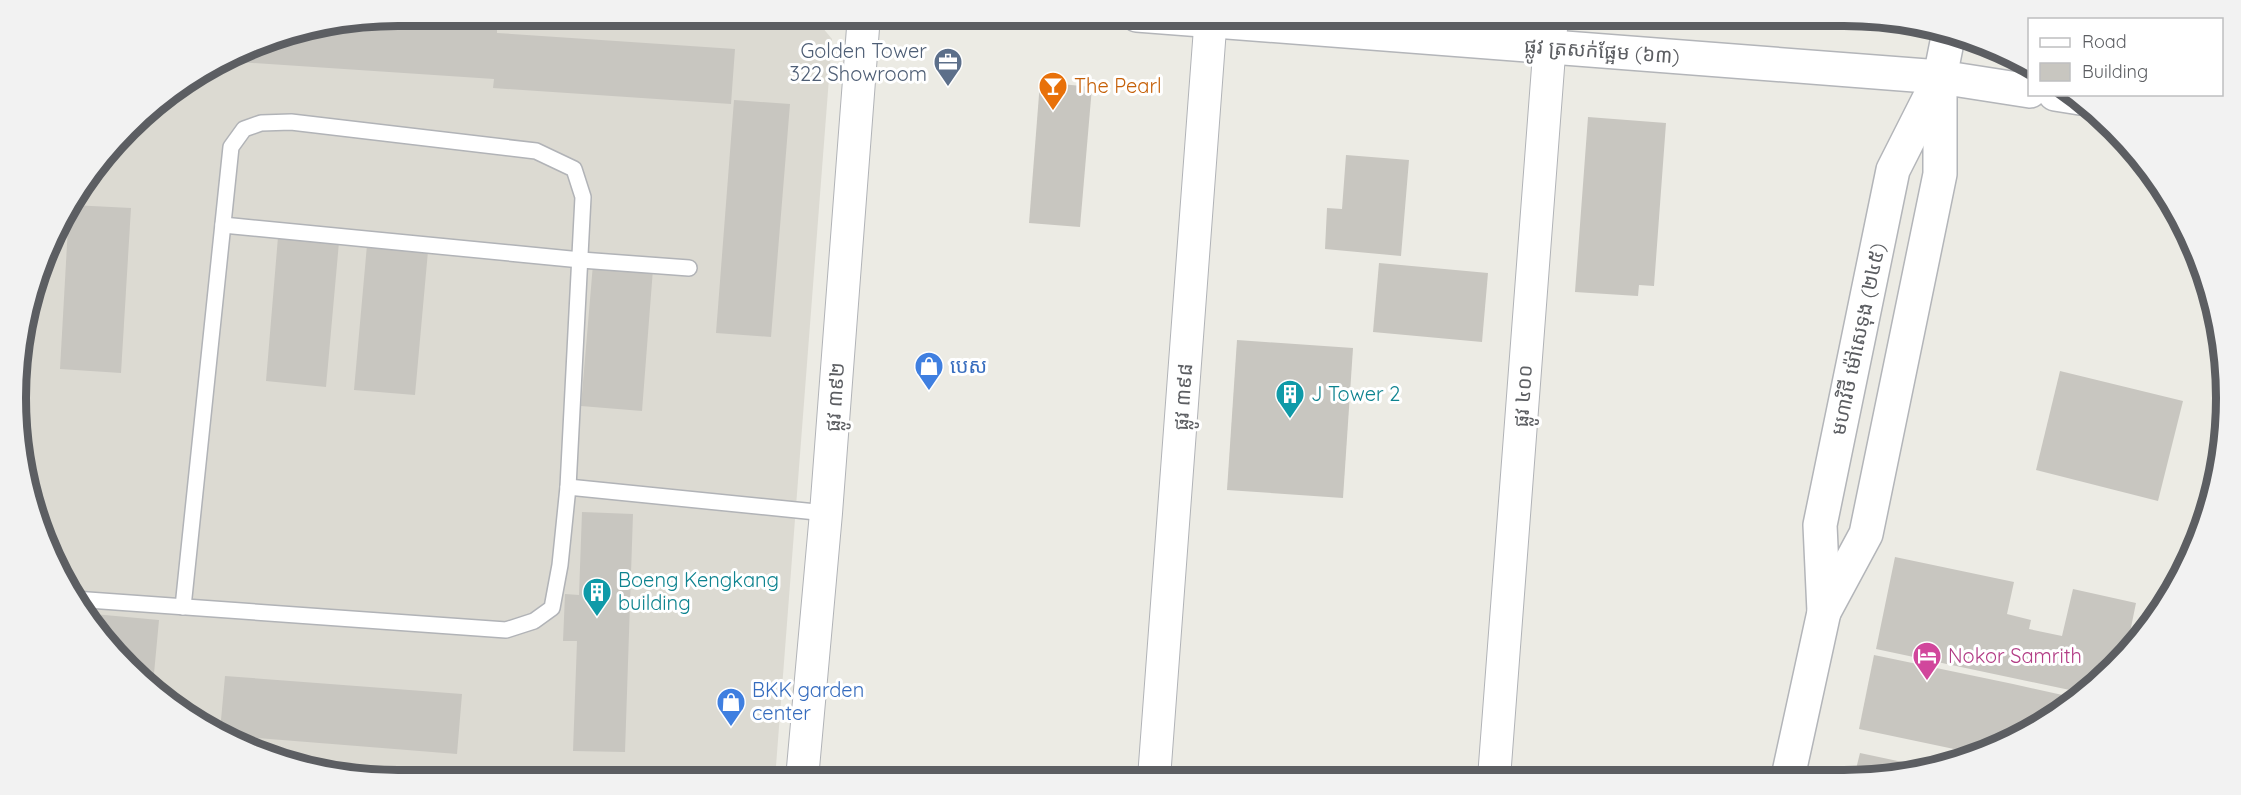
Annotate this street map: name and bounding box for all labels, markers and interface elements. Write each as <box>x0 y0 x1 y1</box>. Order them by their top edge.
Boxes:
legend <box>2028 18 2223 96</box>
text: Road <box>2082 30 2127 53</box>
street label: ផ្លូវ ត្រសក់ផ្អែម (៦៣) <box>1523 33 1681 75</box>
place label: Golden Tower 322 Showroom <box>790 38 927 86</box>
office icon: Golden Tower 322 Showroom <box>932 46 964 88</box>
text: Building <box>2082 60 2148 83</box>
bar icon: The Pearl <box>1037 70 1069 112</box>
place label: The Pearl <box>1074 73 1162 98</box>
street label: មហាវិថី ម៉ៅសេទុង (២៤៥) <box>1825 241 1892 438</box>
shop icon: បេស <box>913 350 945 392</box>
place label: បេស <box>950 353 987 378</box>
street label: ផ្លូវ ៣៩២ <box>820 361 856 433</box>
street label: ផ្លូវ ៣៩៨ <box>1168 363 1204 432</box>
street label: ផ្លូវ ៤០០ <box>1508 364 1544 429</box>
building icon: J Tower 2 <box>1274 378 1306 420</box>
place label: J Tower 2 <box>1311 381 1400 406</box>
place label: Boeng Kengkang building <box>618 567 779 615</box>
building icon: Boeng Kengkang building <box>581 576 613 618</box>
hotel icon: Nokor Samrith <box>1911 640 1943 682</box>
place label: Nokor Samrith <box>1948 643 2082 668</box>
place label: BKK garden center <box>752 677 864 725</box>
shop icon: BKK garden center <box>715 686 747 728</box>

